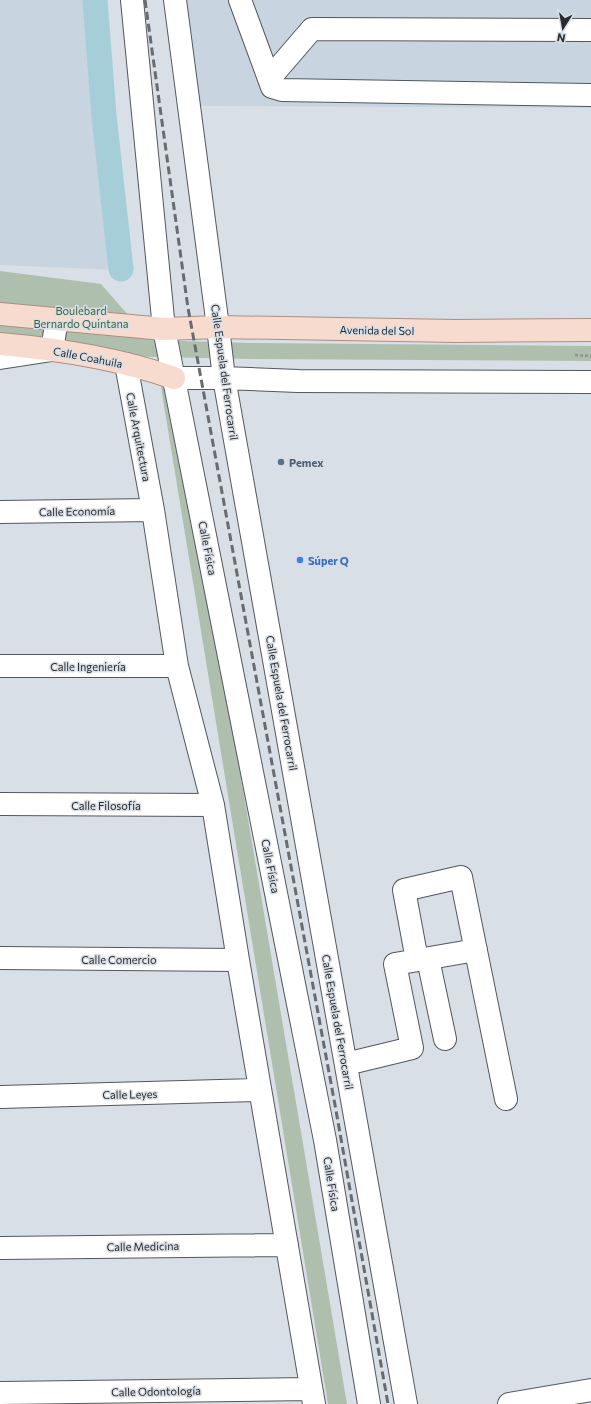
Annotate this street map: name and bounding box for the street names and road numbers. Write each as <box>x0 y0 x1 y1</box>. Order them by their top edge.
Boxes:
street label: Calle Espuela del Ferrocarril <box>209 303 241 441</box>
street label: Avenida del Sol <box>340 323 414 337</box>
street label: Calle Coahuila <box>52 344 124 370</box>
street label: Calle Arquitectura <box>124 391 154 483</box>
street label: Calle Economía <box>39 504 115 518</box>
street label: Calle Física <box>196 520 220 576</box>
street label: Calle Espuela del Ferrocarril <box>264 634 300 772</box>
street label: Calle Ingeniería <box>50 660 126 673</box>
street label: Calle Filosofía <box>71 799 141 812</box>
street label: Calle Física <box>259 838 283 894</box>
street label: Calle Comercio <box>81 953 157 966</box>
street label: Calle Espuela del Ferrocarril <box>320 953 356 1091</box>
street label: Calle Leyes <box>102 1087 158 1101</box>
street label: Calle Física <box>321 1156 343 1212</box>
street label: Calle Medicina <box>107 1239 179 1253</box>
street label: Calle Odontología <box>111 1384 201 1398</box>

